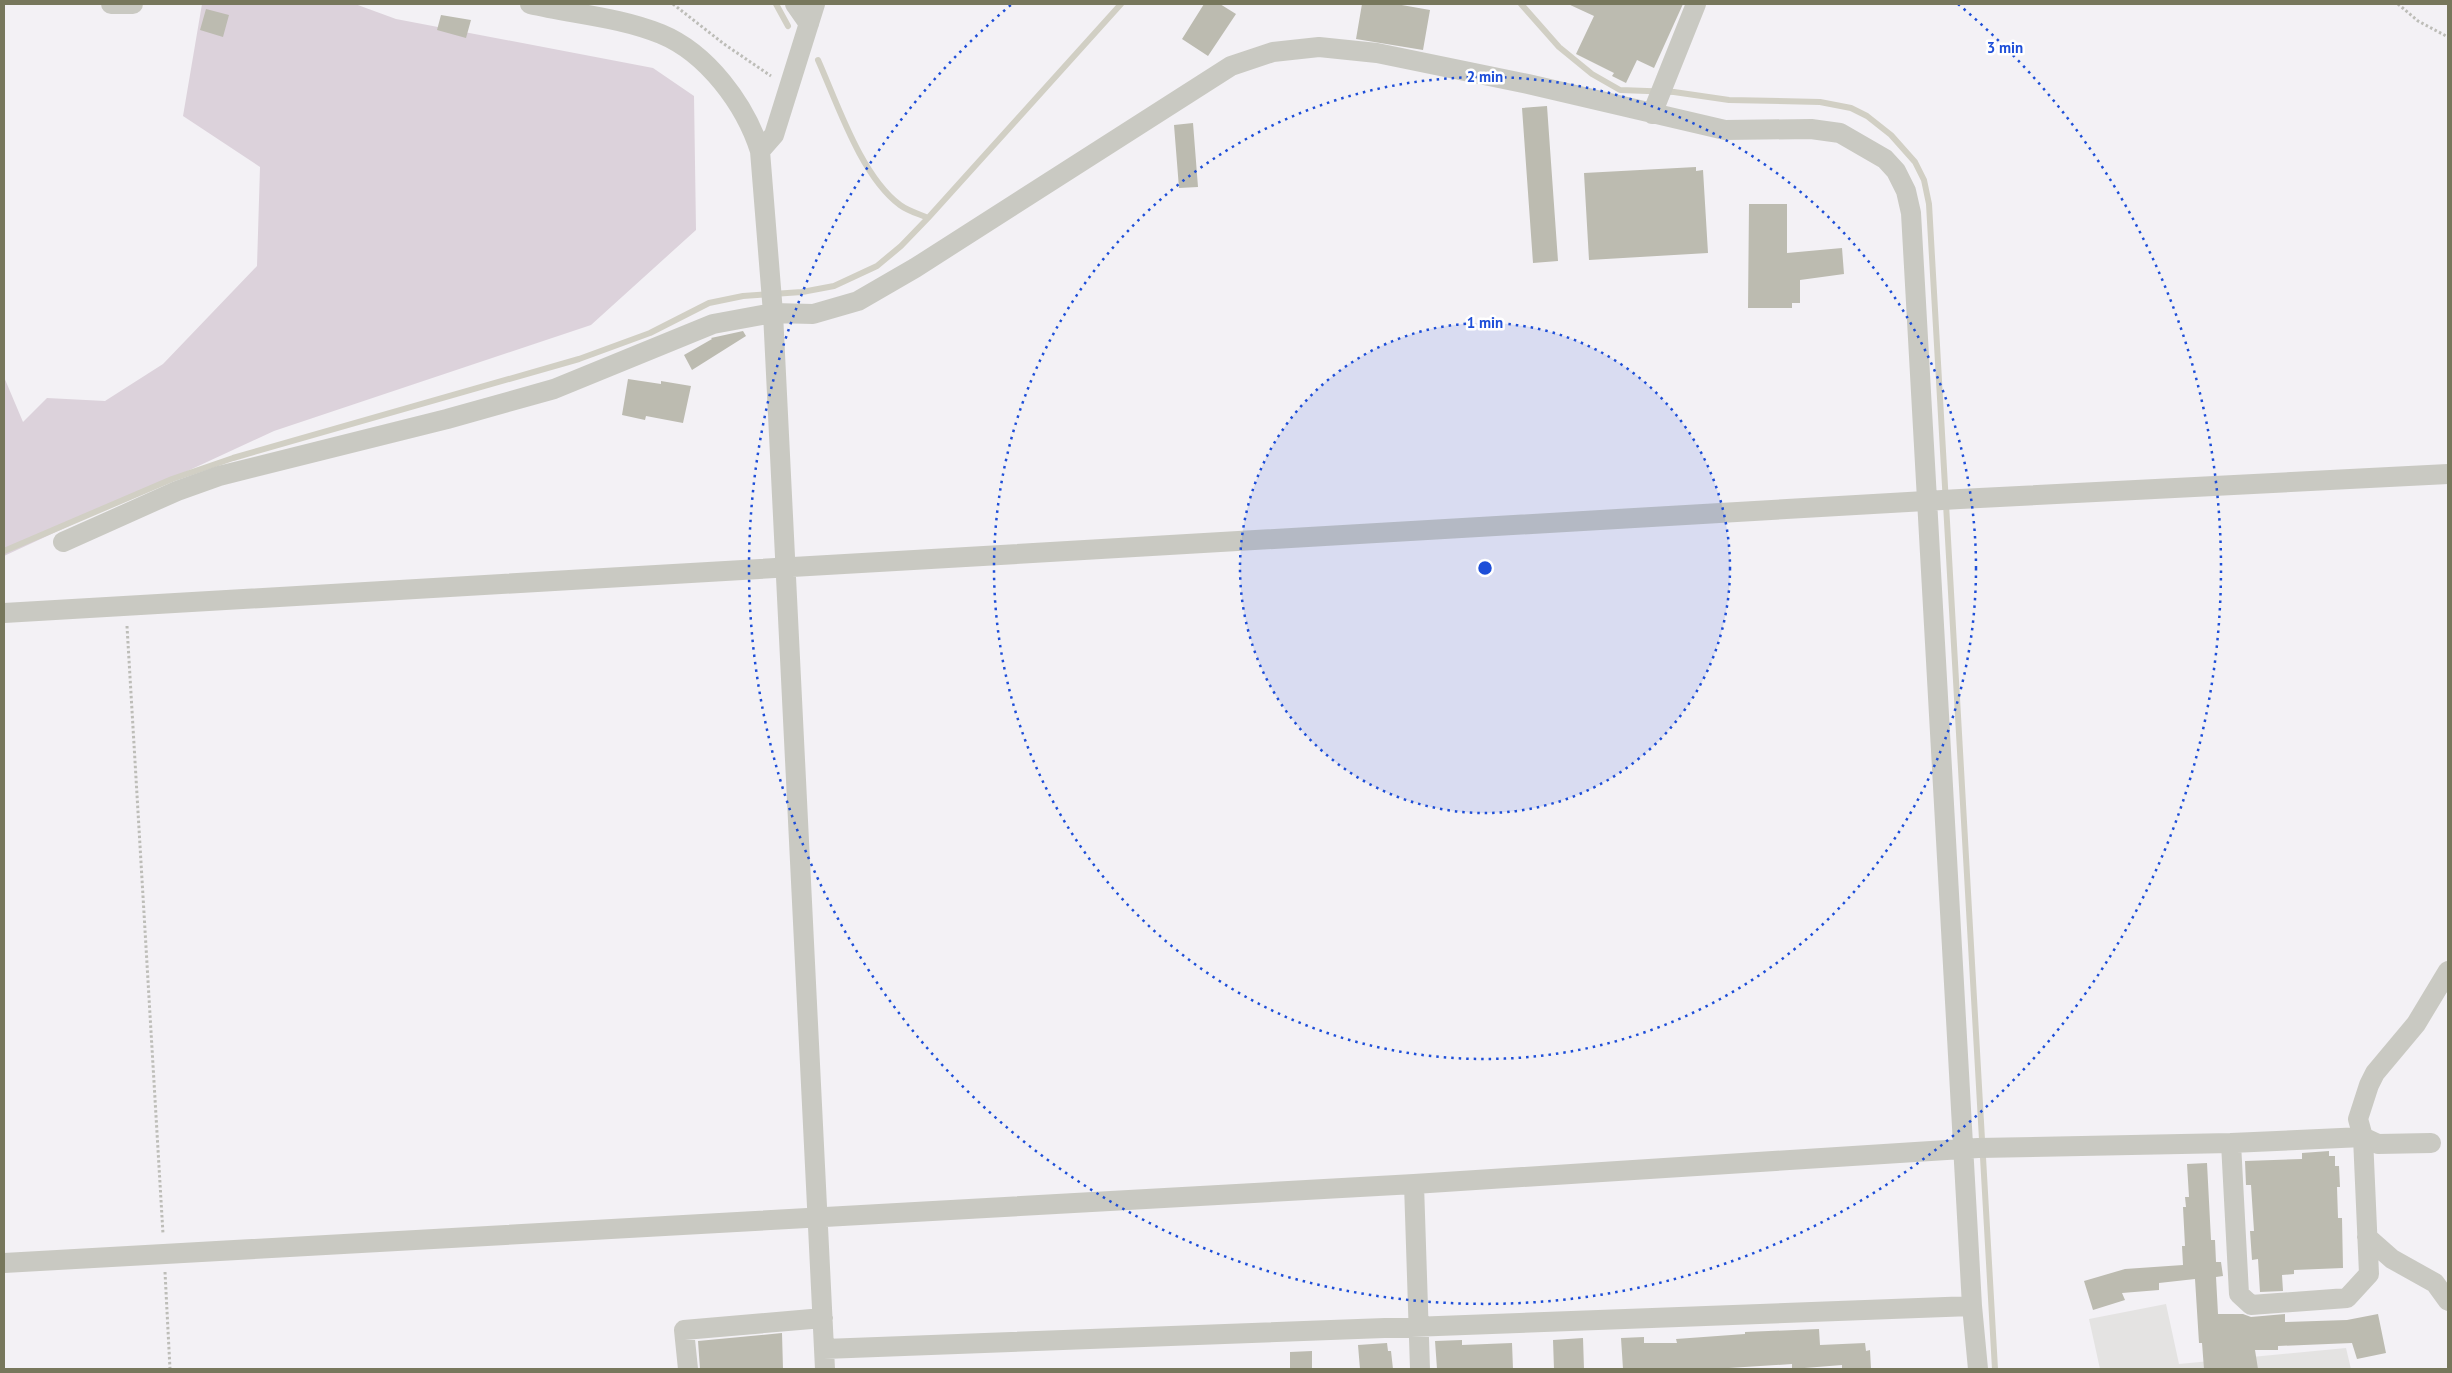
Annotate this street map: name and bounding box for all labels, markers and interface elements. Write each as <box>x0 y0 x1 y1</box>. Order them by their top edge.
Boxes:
text: 3 min <box>1987 38 2023 57</box>
text: 2 min <box>1467 67 1503 86</box>
text: 1 min <box>1467 313 1503 332</box>
centre of rings <box>1476 559 1494 577</box>

